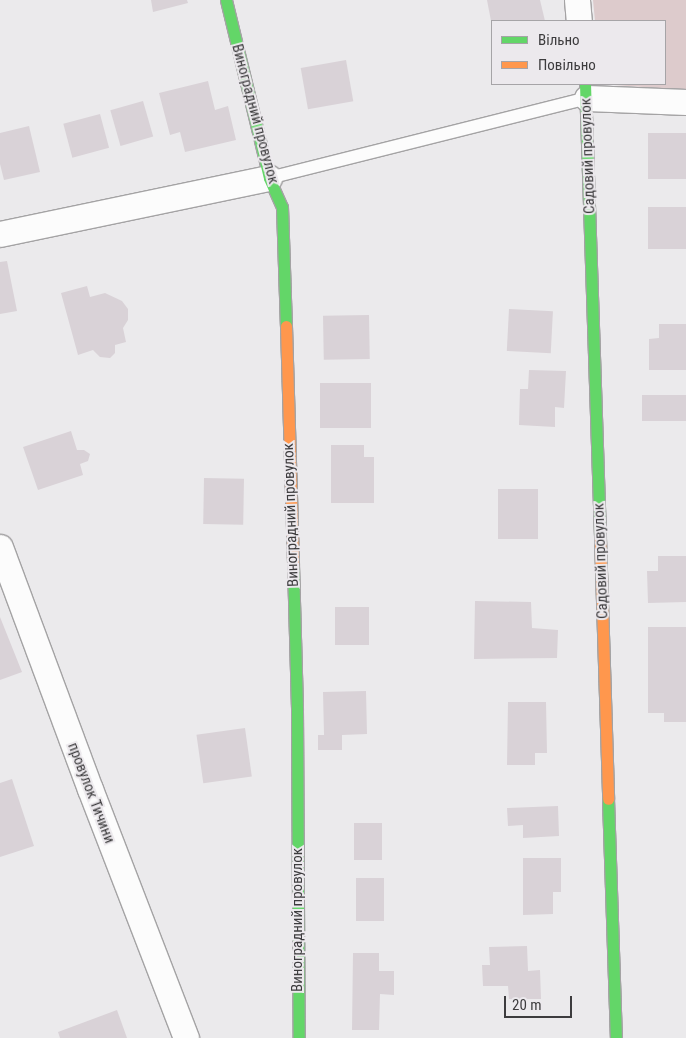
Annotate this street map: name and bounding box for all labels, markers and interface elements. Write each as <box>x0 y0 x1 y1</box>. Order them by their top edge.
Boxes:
legend <box>491 20 666 85</box>
text: Вільно <box>538 31 580 49</box>
street label: Виноградний провулок <box>228 42 282 186</box>
text: Повільно <box>538 56 596 74</box>
street label: Садовий провулок <box>577 98 599 214</box>
street label: Виноградний провулок <box>279 443 303 587</box>
street label: Садовий провулок <box>590 503 612 619</box>
street label: провулок Тичини <box>64 740 118 846</box>
street label: Виноградний провулок <box>289 848 307 992</box>
scale bar <box>506 986 574 1018</box>
text: 20 m <box>512 996 542 1014</box>

